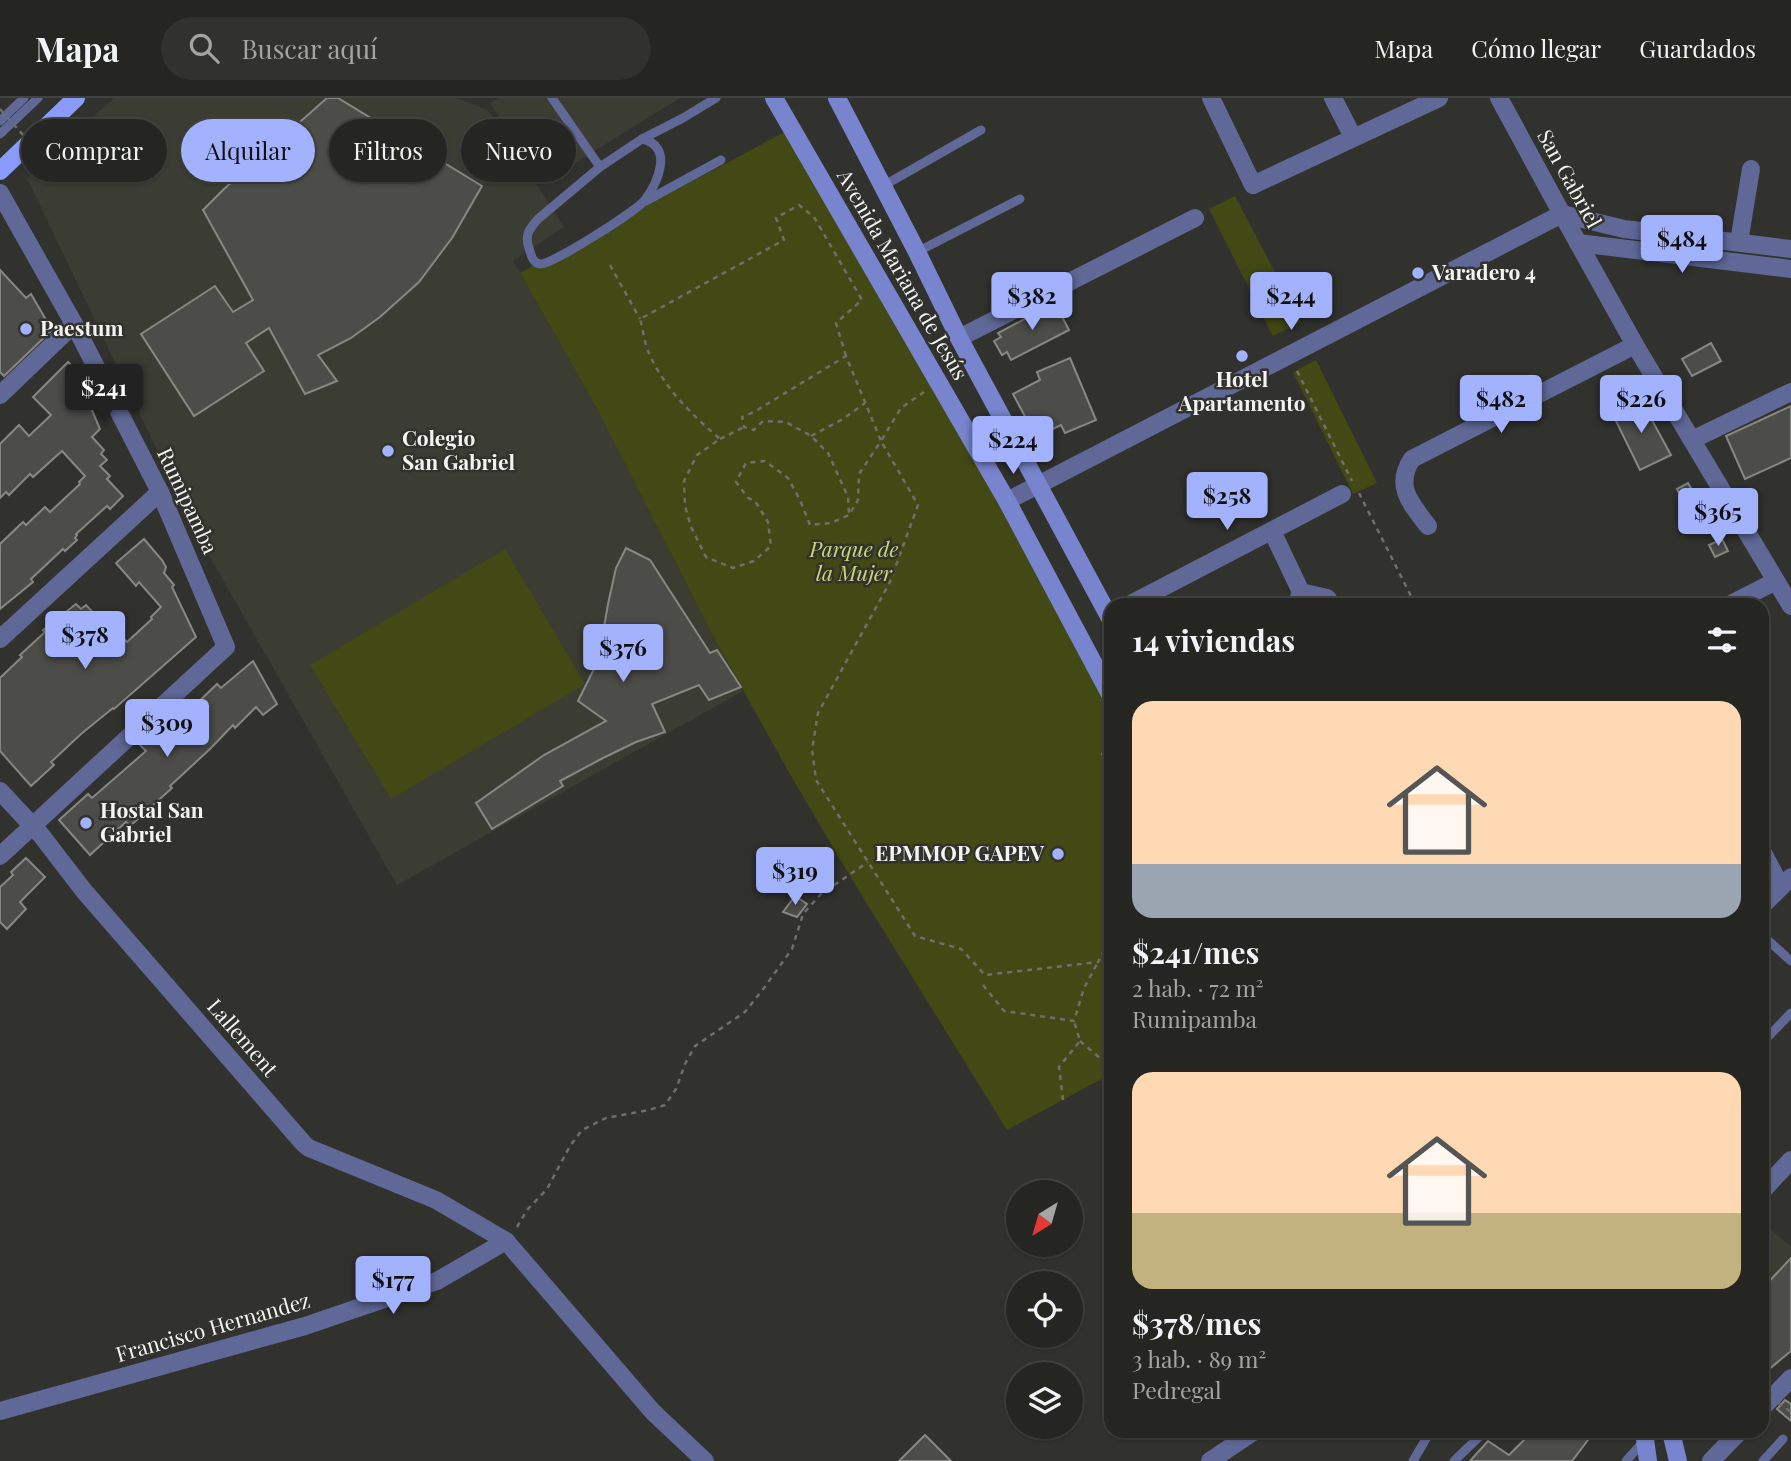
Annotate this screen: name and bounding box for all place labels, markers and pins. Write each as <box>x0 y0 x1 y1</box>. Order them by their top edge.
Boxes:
pin: $484 <box>1641 216 1723 275</box>
place label: Varadero 4 <box>1431 257 1536 285</box>
marker: Varadero 4 <box>1410 265 1426 281</box>
pin: $382 <box>991 272 1073 332</box>
pin: $244 <box>1250 272 1332 332</box>
place label: Paestum <box>40 313 124 341</box>
marker: Paestum <box>18 321 34 337</box>
marker: Hotel Apartamento <box>1234 348 1250 364</box>
pin: $241 <box>63 364 145 424</box>
place label: Hotel Apartamento <box>1177 364 1306 416</box>
pin: $482 <box>1460 376 1542 435</box>
pin: $226 <box>1600 376 1682 435</box>
pin: $224 <box>972 416 1054 476</box>
place label: Colegio San Gabriel <box>402 423 516 475</box>
marker: Colegio San Gabriel <box>380 443 396 459</box>
pin: $258 <box>1186 472 1268 532</box>
pin: $365 <box>1677 489 1759 548</box>
pin: $378 <box>44 612 126 671</box>
pin: $376 <box>582 624 664 684</box>
pin: $309 <box>126 700 208 759</box>
place label: Hostal San Gabriel <box>100 795 204 847</box>
marker: Hostal San Gabriel <box>78 815 94 831</box>
place label: EPMMOP GAPEV <box>875 838 1045 866</box>
marker: EPMMOP GAPEV <box>1050 846 1066 862</box>
pin: $319 <box>754 848 836 907</box>
pin: $177 <box>352 1256 434 1316</box>

